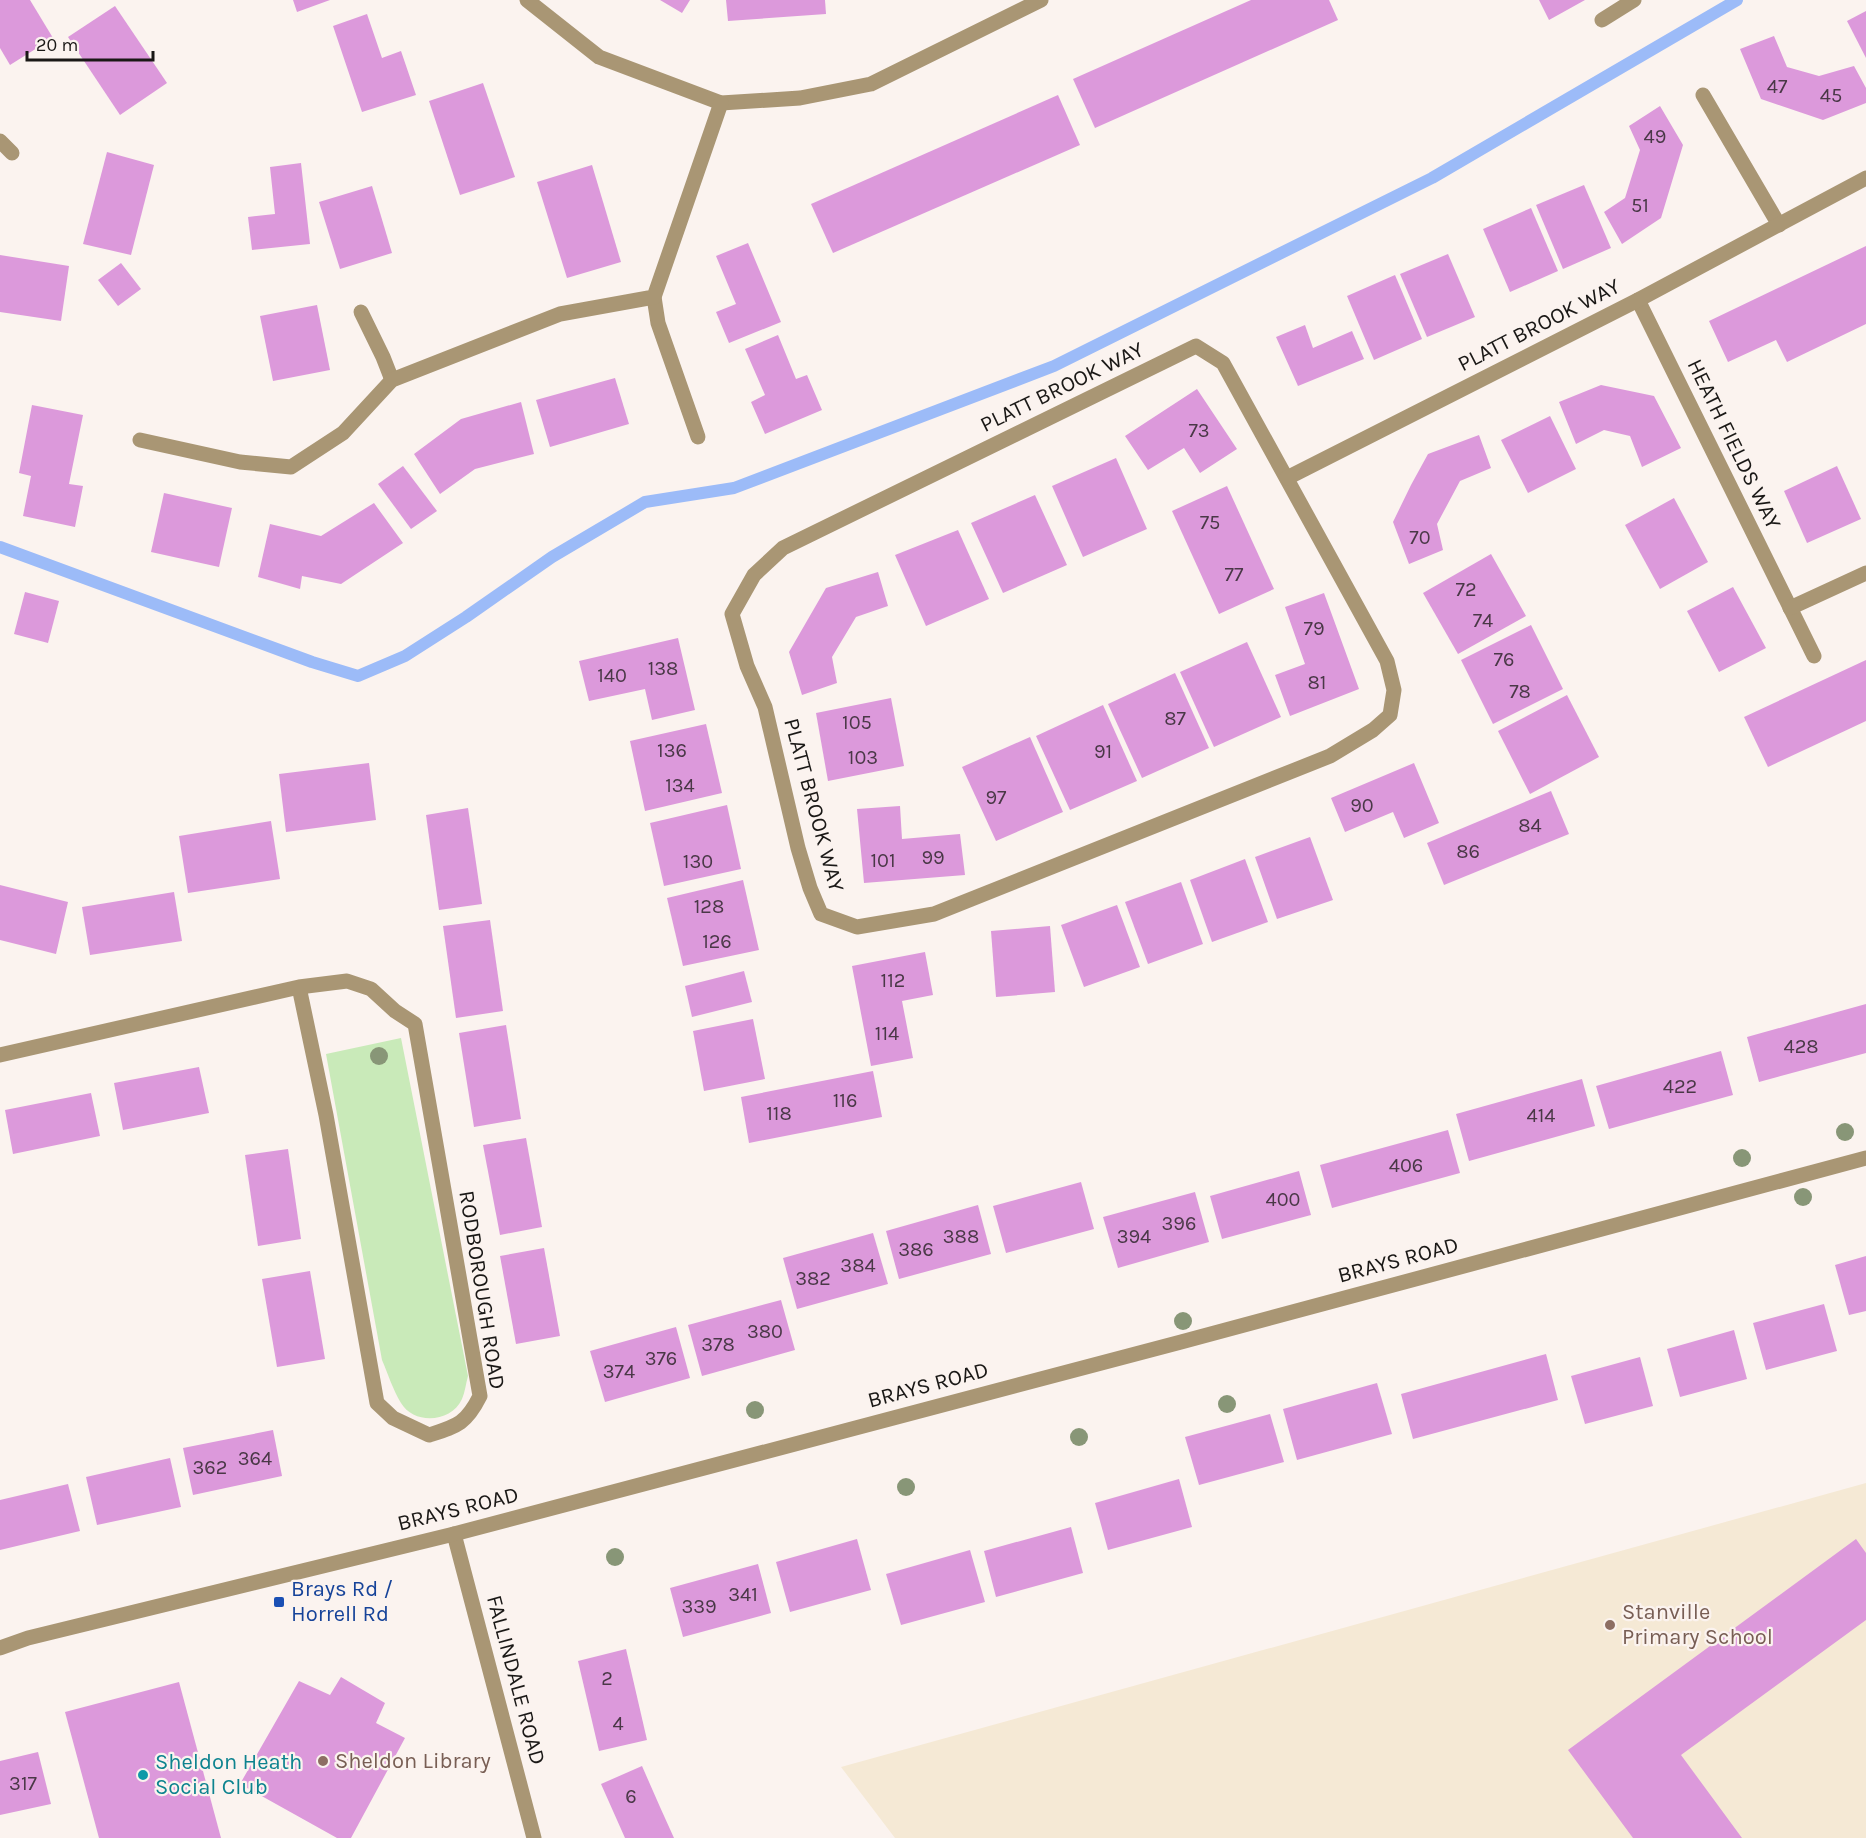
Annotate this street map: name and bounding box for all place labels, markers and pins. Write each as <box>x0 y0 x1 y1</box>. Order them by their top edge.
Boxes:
place label: Brays Rd / Horrell Rd <box>291 1576 393 1627</box>
marker: Brays Rd / Horrell Rd <box>272 1595 286 1609</box>
place label: Stanville Primary School <box>1622 1599 1773 1650</box>
marker: Stanville Primary School <box>1603 1618 1617 1632</box>
place label: Sheldon Library <box>335 1748 491 1774</box>
place label: Sheldon Heath Social Club <box>155 1749 302 1800</box>
marker: Sheldon Library <box>316 1754 330 1768</box>
marker: Sheldon Heath Social Club <box>136 1768 150 1782</box>

